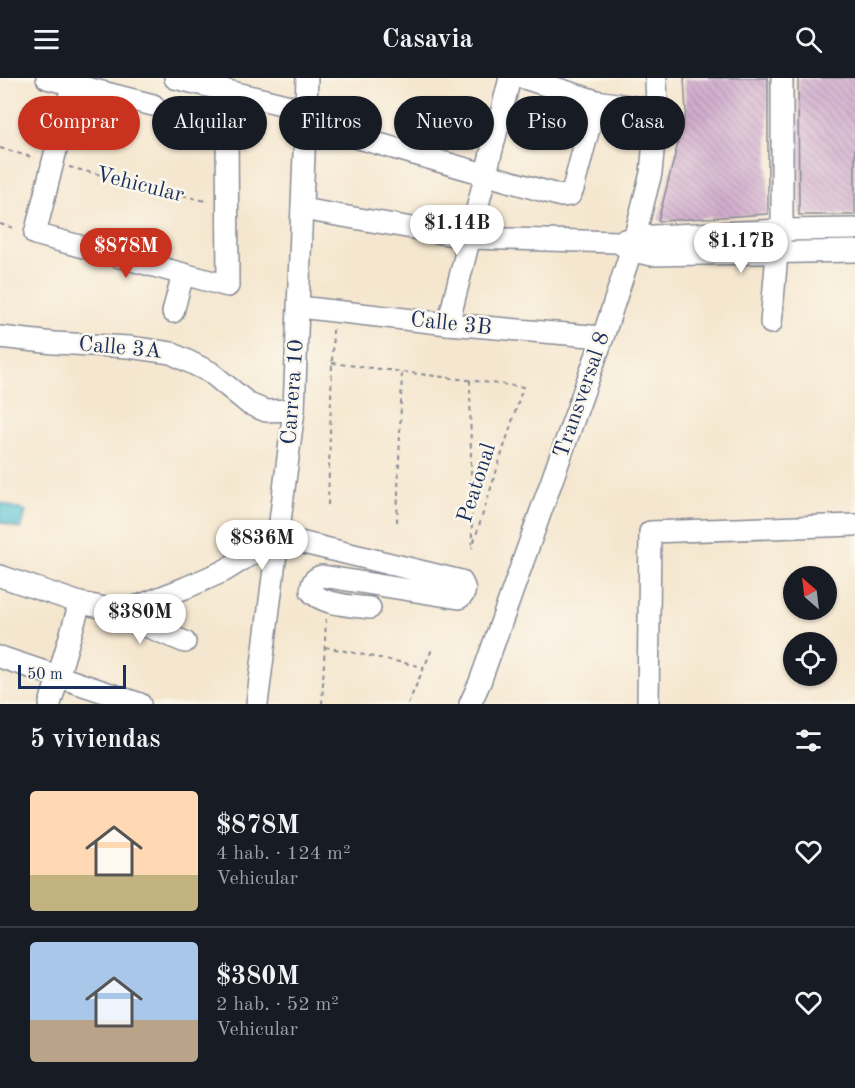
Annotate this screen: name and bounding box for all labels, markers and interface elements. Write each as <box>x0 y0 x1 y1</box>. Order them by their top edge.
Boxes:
icon: menu <box>30 23 63 56</box>
icon: search <box>792 23 825 56</box>
text: Casavia <box>382 26 473 53</box>
chip: Comprar <box>18 96 140 150</box>
chip: Alquilar <box>152 96 267 150</box>
chip: Filtros <box>279 96 382 150</box>
chip: Nuevo <box>394 96 494 150</box>
chip: Piso <box>506 96 588 150</box>
chip: Casa <box>600 96 685 150</box>
street label: Vehicular <box>94 163 186 207</box>
pin: $1.14B <box>408 205 506 256</box>
text: $1.14B <box>424 214 490 234</box>
pin: $1.17B <box>692 223 790 274</box>
pin: $878M <box>84 228 168 279</box>
text: $1.17B <box>708 232 774 252</box>
text: $878M <box>94 237 158 257</box>
street label: Calle 3B <box>409 309 493 339</box>
street label: Transversal 8 <box>550 329 614 461</box>
street label: Calle 3A <box>78 333 163 363</box>
street label: Carrera 10 <box>278 339 308 445</box>
street label: Peatonal <box>454 441 500 525</box>
pin: $836M <box>220 520 304 571</box>
text: $836M <box>230 529 294 549</box>
north arrow <box>783 566 837 620</box>
map controls <box>783 566 837 686</box>
pin: $380M <box>98 594 182 645</box>
text: $380M <box>108 603 172 623</box>
button: locate <box>783 632 837 686</box>
scale bar <box>18 662 126 690</box>
text: 50 m <box>27 667 63 683</box>
icon: filters <box>792 724 825 757</box>
text: 5 viviendas <box>30 727 160 753</box>
text: $878M <box>216 813 299 839</box>
icon: home <box>78 815 150 887</box>
icon: heart <box>792 835 825 868</box>
text: 4 hab. · 124 m² <box>216 844 350 864</box>
text: Vehicular <box>216 869 298 889</box>
text: $380M <box>216 964 299 990</box>
icon: home <box>78 966 150 1038</box>
icon: heart <box>792 986 825 1019</box>
text: 2 hab. · 52 m² <box>216 995 339 1015</box>
text: Vehicular <box>216 1020 298 1040</box>

